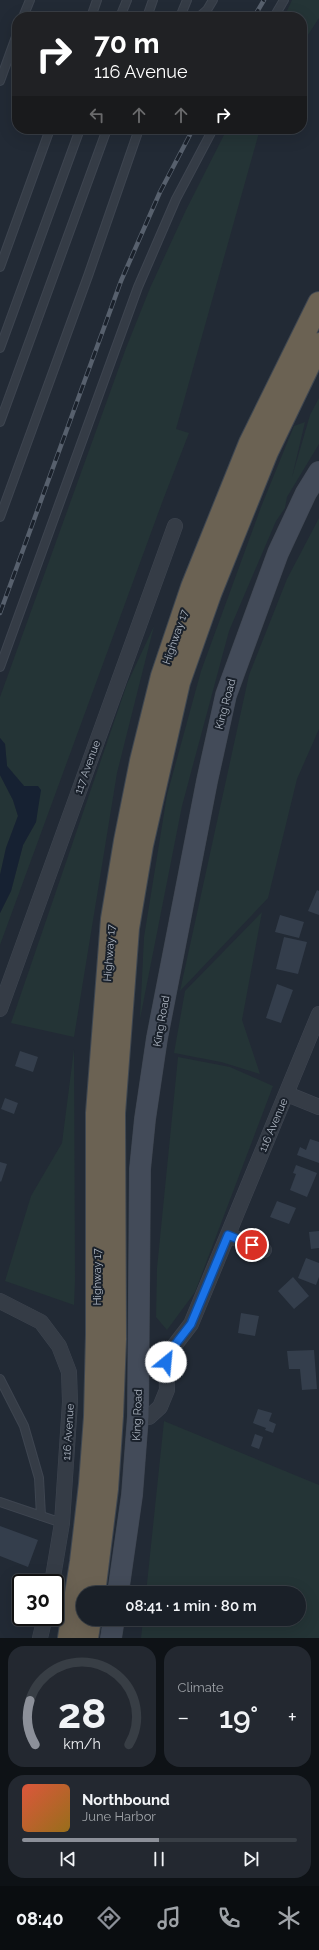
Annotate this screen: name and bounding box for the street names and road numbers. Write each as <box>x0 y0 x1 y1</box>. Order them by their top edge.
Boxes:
street label: Highway 17 <box>160 608 191 666</box>
street label: King Road <box>212 677 239 731</box>
street label: 117 Avenue <box>72 738 103 796</box>
street label: Highway 17 <box>101 924 118 982</box>
street label: King Road <box>151 994 172 1048</box>
street label: 116 Avenue <box>256 1096 291 1154</box>
street label: Highway 17 <box>91 1248 104 1306</box>
street label: King Road <box>130 1389 145 1441</box>
street label: 116 Avenue <box>60 1403 77 1461</box>

